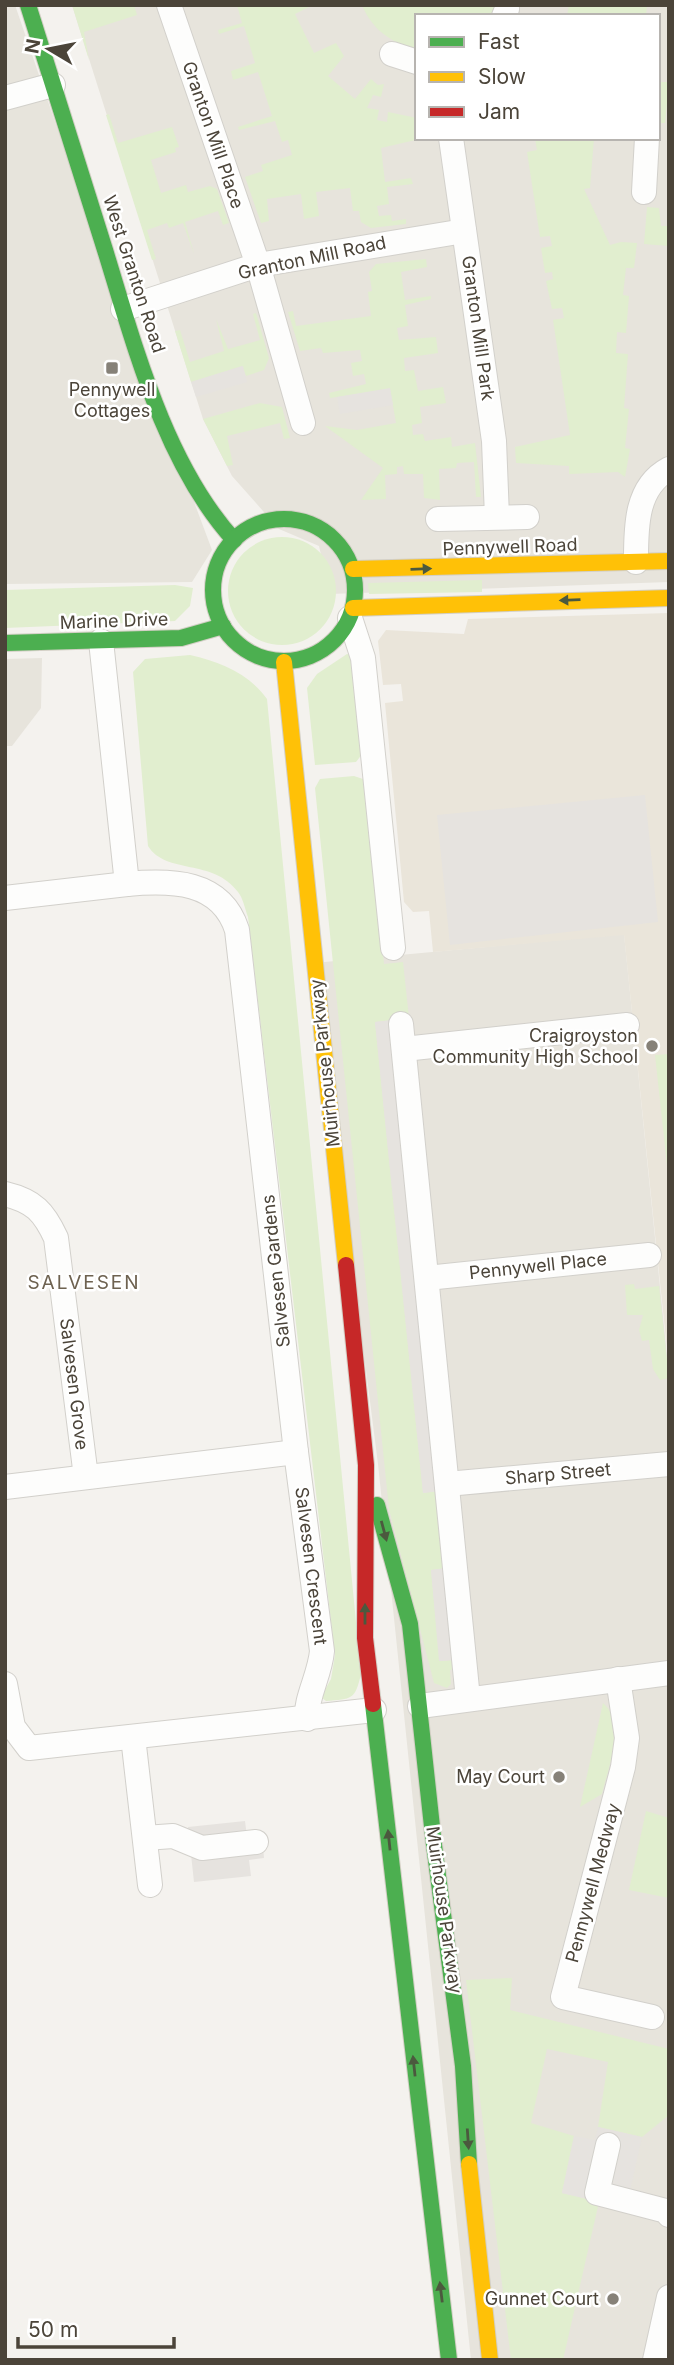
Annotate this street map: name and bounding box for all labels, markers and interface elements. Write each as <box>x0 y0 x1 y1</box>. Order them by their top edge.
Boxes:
north arrow <box>14 14 84 84</box>
legend <box>415 14 660 140</box>
text: Fast <box>478 29 520 54</box>
text: N <box>20 37 45 55</box>
street label: Granton Mill Place <box>178 58 249 211</box>
text: Slow <box>478 64 526 89</box>
text: Jam <box>478 99 520 124</box>
street label: West Granton Road <box>99 192 170 355</box>
street label: Granton Mill Road <box>236 232 388 283</box>
street label: Granton Mill Park <box>458 254 499 402</box>
marker: Pennywell Cottages <box>104 360 120 376</box>
place label: Pennywell Cottages <box>69 379 155 421</box>
street label: Pennywell Road <box>442 534 578 559</box>
one-way arrow <box>410 564 432 575</box>
one-way arrow <box>559 595 581 606</box>
street label: Marine Drive <box>59 608 169 633</box>
street label: Muirhouse Parkway <box>305 978 344 1148</box>
place label: Craigroyston Community High School <box>433 1025 638 1067</box>
marker: Craigroyston Community High School <box>644 1038 660 1054</box>
street label: Salvesen Gardens <box>257 1194 294 1349</box>
street label: Pennywell Place <box>468 1248 608 1283</box>
district label: SALVESEN <box>27 1271 141 1294</box>
street label: Salvesen Grove <box>56 1317 93 1451</box>
street label: Sharp Street <box>504 1458 612 1489</box>
street label: Salvesen Crescent <box>291 1486 332 1646</box>
one-way arrow <box>380 1521 390 1542</box>
one-way arrow <box>360 1603 371 1625</box>
place label: May Court <box>456 1766 545 1787</box>
marker: May Court <box>551 1769 567 1785</box>
street label: Pennywell Medway <box>561 1801 624 1965</box>
street label: Muirhouse Parkway <box>422 1825 467 1995</box>
one-way arrow <box>383 1829 394 1851</box>
one-way arrow <box>408 2055 419 2077</box>
one-way arrow <box>463 2129 474 2151</box>
one-way arrow <box>435 2281 446 2303</box>
place label: Gunnet Court <box>485 2288 599 2309</box>
marker: Gunnet Court <box>605 2291 621 2307</box>
scale bar <box>18 2306 173 2350</box>
text: 50 m <box>28 2317 78 2342</box>

